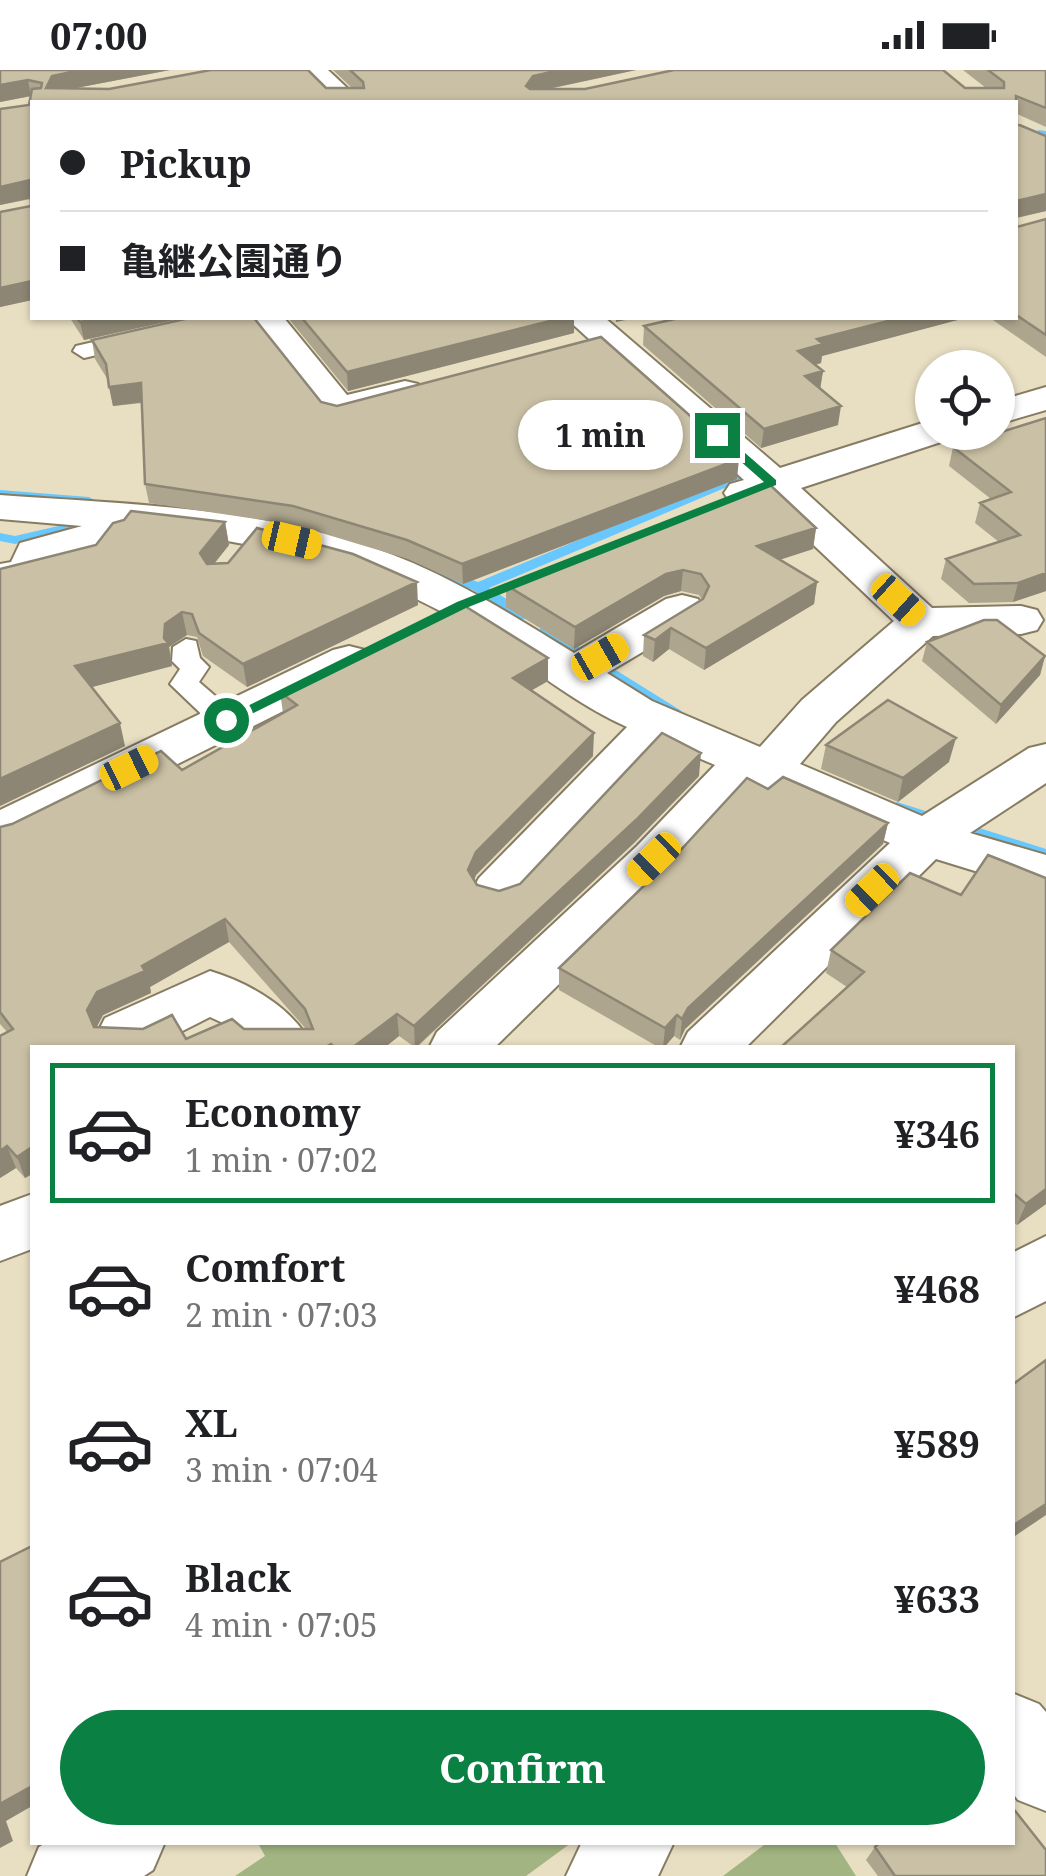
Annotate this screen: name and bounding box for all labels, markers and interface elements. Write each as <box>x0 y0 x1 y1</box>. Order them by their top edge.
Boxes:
text: 07:00 <box>50 9 147 61</box>
text: Pickup <box>120 137 252 189</box>
text: 亀継公園通り <box>120 234 348 286</box>
map controls <box>915 350 1015 450</box>
button: locate <box>915 350 1015 450</box>
callout: 1 min <box>517 400 682 470</box>
text: 1 min <box>555 413 646 456</box>
route end <box>695 413 740 458</box>
car <box>259 519 325 561</box>
car <box>866 569 930 631</box>
car <box>567 629 633 685</box>
route start <box>204 698 249 743</box>
car <box>95 741 163 795</box>
car <box>622 827 686 891</box>
car <box>840 858 904 922</box>
text: Economy <box>185 1086 361 1138</box>
icon: car <box>65 1088 155 1178</box>
text: ¥346 <box>894 1107 980 1159</box>
text: 1 min · 07:02 <box>185 1138 378 1181</box>
text: Comfort <box>185 1241 345 1293</box>
icon: car <box>65 1243 155 1333</box>
text: ¥468 <box>894 1262 980 1314</box>
text: 2 min · 07:03 <box>185 1293 378 1336</box>
text: XL <box>185 1396 238 1448</box>
icon: car <box>65 1398 155 1488</box>
text: ¥589 <box>894 1417 980 1469</box>
text: 3 min · 07:04 <box>185 1448 378 1491</box>
text: Black <box>185 1551 291 1603</box>
icon: car <box>65 1553 155 1643</box>
text: ¥633 <box>894 1572 980 1624</box>
text: 4 min · 07:05 <box>185 1603 378 1646</box>
button: Confirm <box>60 1710 985 1825</box>

